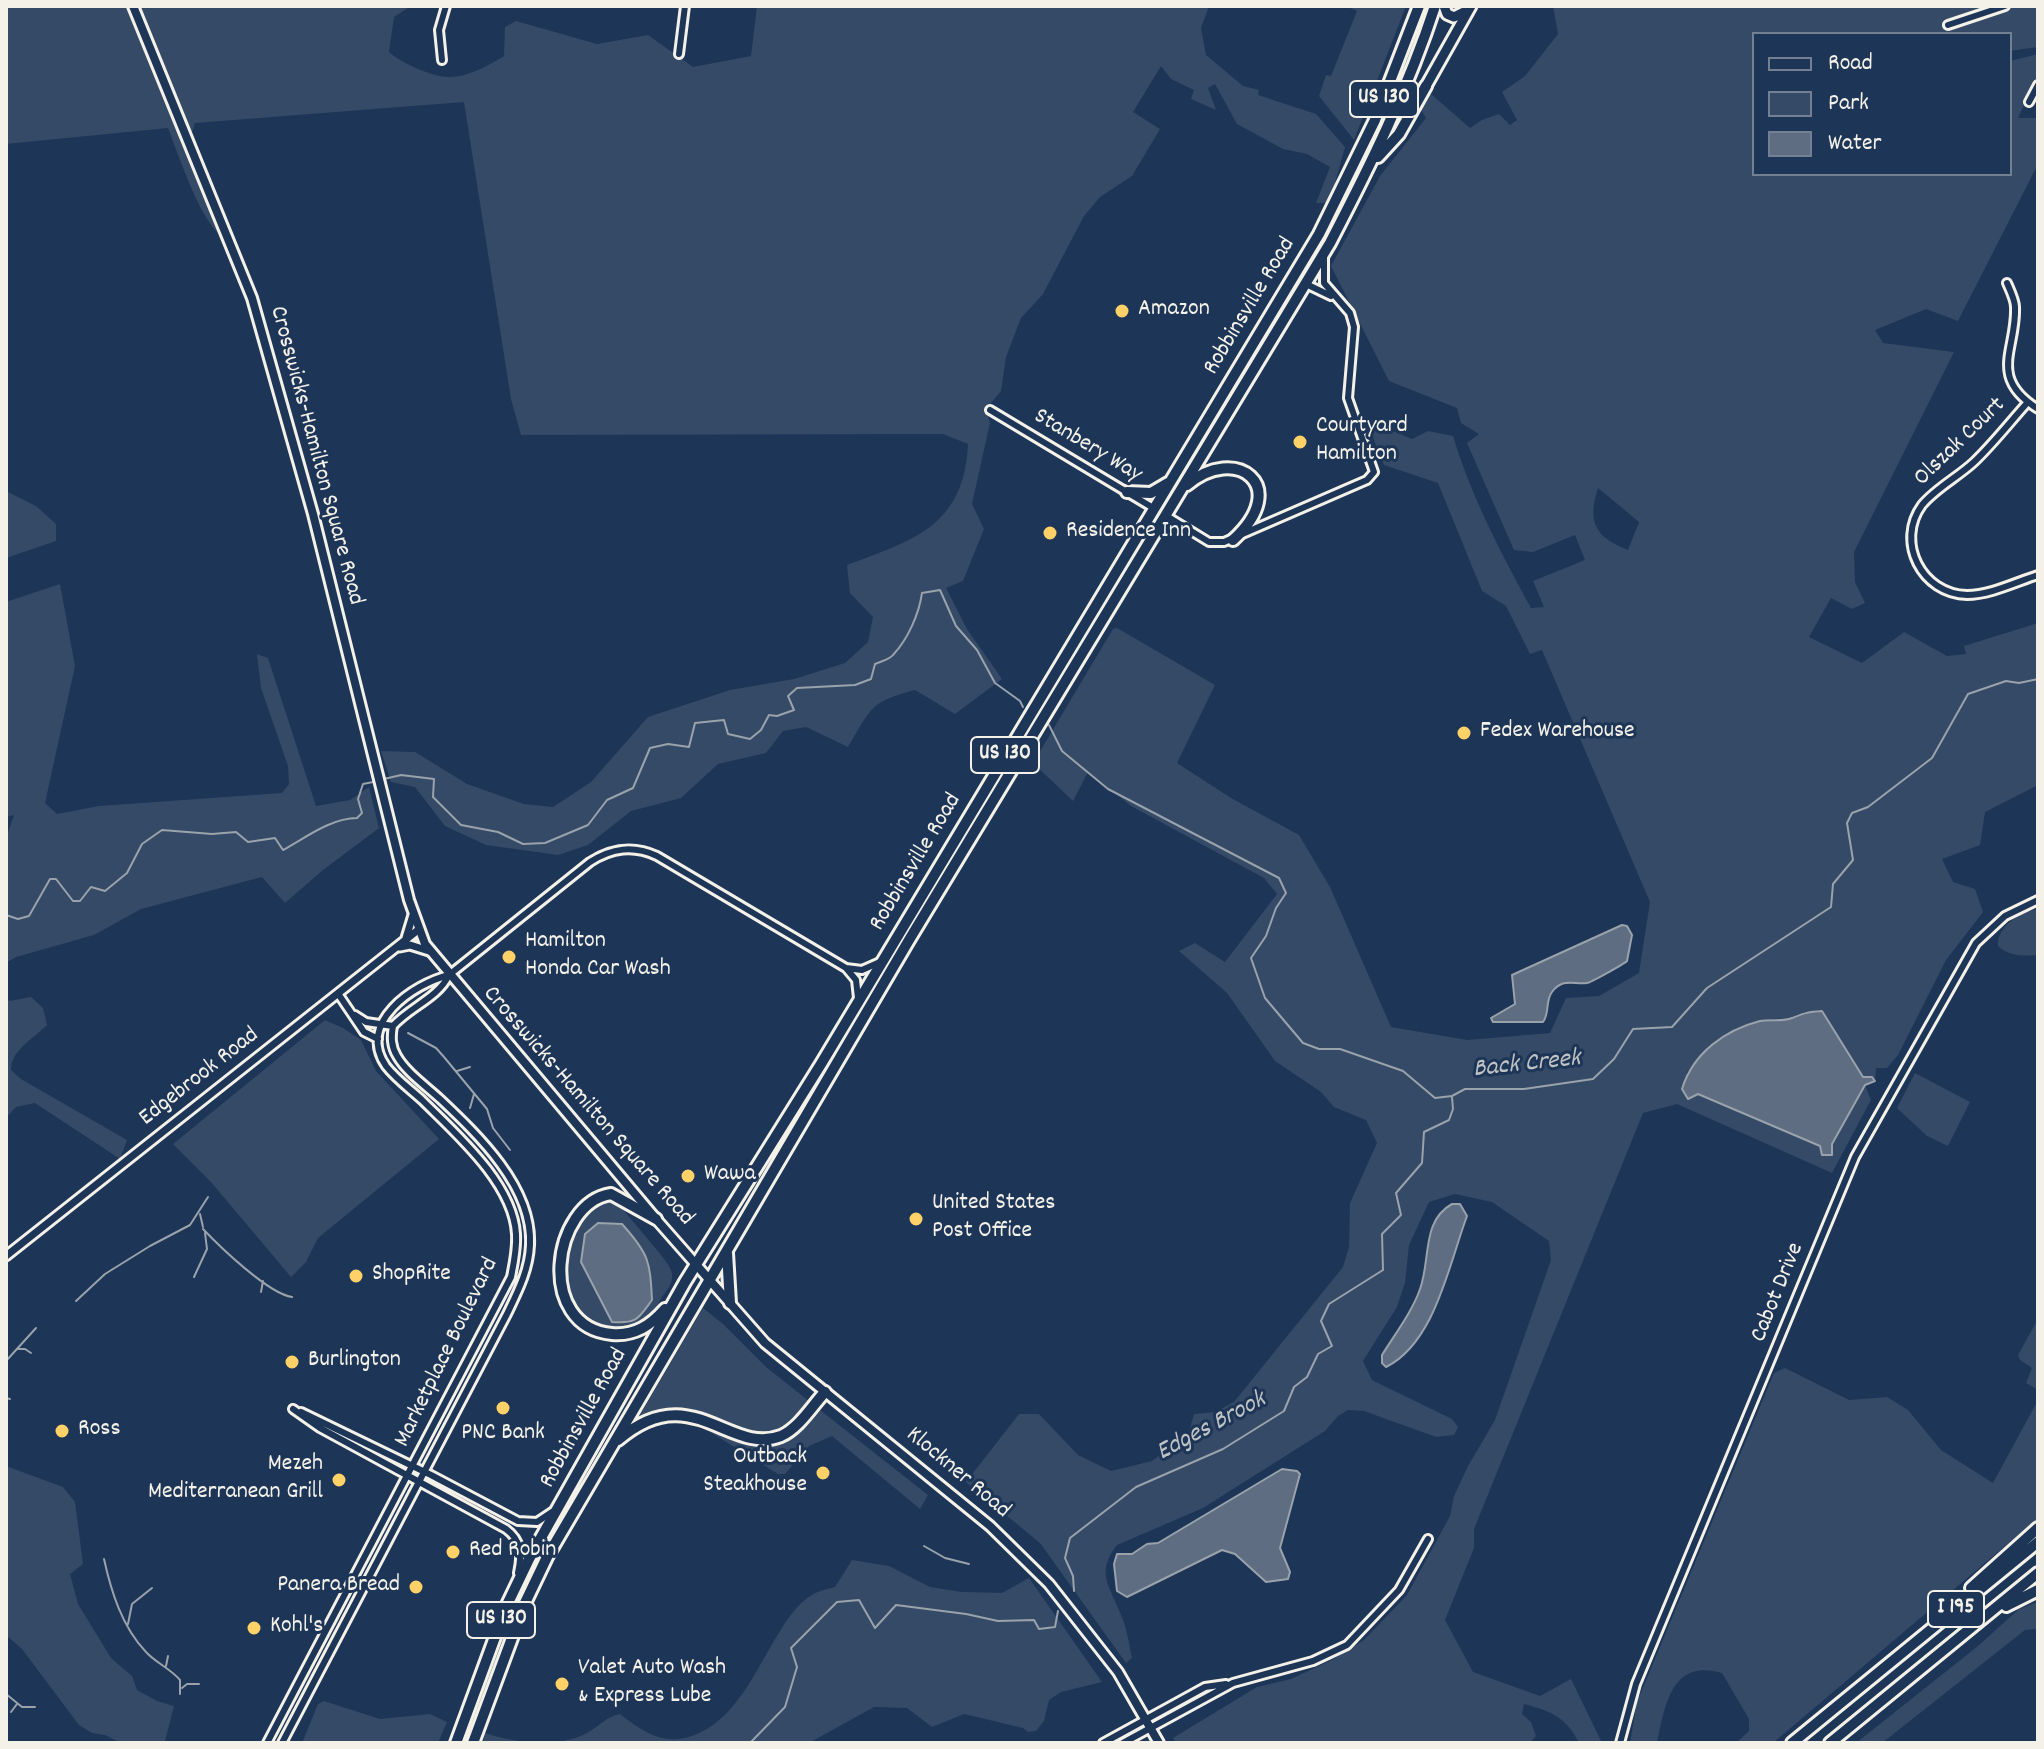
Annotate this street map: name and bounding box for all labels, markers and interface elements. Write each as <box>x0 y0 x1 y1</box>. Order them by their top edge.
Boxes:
legend <box>1752 32 2012 176</box>
text: Road <box>1828 47 1873 81</box>
road number: US 130 <box>1350 81 1418 117</box>
text: Park <box>1828 87 1869 121</box>
text: Water <box>1828 127 1881 161</box>
street label: Robbinsville Road <box>1199 233 1303 381</box>
place label: Amazon <box>1138 297 1210 325</box>
marker: Amazon <box>1113 302 1131 320</box>
street label: Crosswicks-Hamilton Square Road <box>261 303 369 609</box>
street label: Olszak Court <box>1909 392 2013 494</box>
street label: Stanbery Way <box>1027 403 1147 491</box>
place label: Courtyard Hamilton <box>1316 414 1408 470</box>
marker: Courtyard Hamilton <box>1291 433 1309 451</box>
place label: Residence Inn <box>1066 519 1191 547</box>
marker: Residence Inn <box>1041 524 1059 542</box>
place label: Fedex Warehouse <box>1480 719 1635 747</box>
marker: Fedex Warehouse <box>1455 724 1473 742</box>
road number: US 130 <box>971 737 1039 773</box>
street label: Robbinsville Road <box>865 789 969 937</box>
place label: Hamilton Honda Car Wash <box>525 929 671 985</box>
marker: Hamilton Honda Car Wash <box>500 948 518 966</box>
street label: Crosswicks-Hamilton Square Road <box>475 981 699 1233</box>
street label: Edgebrook Road <box>134 1022 266 1134</box>
water label: Back Creek <box>1472 1045 1582 1087</box>
place label: Wawa <box>704 1162 756 1190</box>
marker: Wawa <box>679 1167 697 1185</box>
place label: United States Post Office <box>932 1191 1055 1247</box>
marker: United States Post Office <box>907 1210 925 1228</box>
street label: Cabot Drive <box>1746 1239 1812 1347</box>
street label: Marketplace Boulevard <box>390 1254 506 1452</box>
place label: ShopRite <box>372 1262 451 1290</box>
marker: ShopRite <box>347 1267 365 1285</box>
street label: Robbinsville Road <box>535 1344 635 1494</box>
place label: Burlington <box>308 1348 401 1376</box>
marker: Burlington <box>283 1353 301 1371</box>
water label: Edges Brook <box>1152 1386 1272 1470</box>
marker: PNC Bank <box>494 1399 512 1417</box>
place label: Ross <box>78 1417 121 1445</box>
place label: PNC Bank <box>461 1421 545 1449</box>
marker: Ross <box>53 1422 71 1440</box>
street label: Klockner Road <box>899 1422 1015 1526</box>
place label: Outback Steakhouse <box>703 1445 807 1501</box>
place label: Mezeh Mediterranean Grill <box>148 1452 323 1508</box>
marker: Outback Steakhouse <box>814 1464 832 1482</box>
marker: Mezeh Mediterranean Grill <box>330 1471 348 1489</box>
place label: Red Robin <box>469 1538 556 1566</box>
marker: Red Robin <box>444 1543 462 1561</box>
place label: Panera Bread <box>277 1573 400 1601</box>
marker: Panera Bread <box>407 1578 425 1596</box>
road number: I 195 <box>1928 1591 1984 1627</box>
road number: US 130 <box>467 1602 535 1638</box>
place label: Kohl's <box>270 1614 323 1642</box>
marker: Kohl's <box>245 1619 263 1637</box>
place label: Valet Auto Wash & Express Lube <box>578 1656 726 1712</box>
marker: Valet Auto Wash & Express Lube <box>553 1675 571 1693</box>

